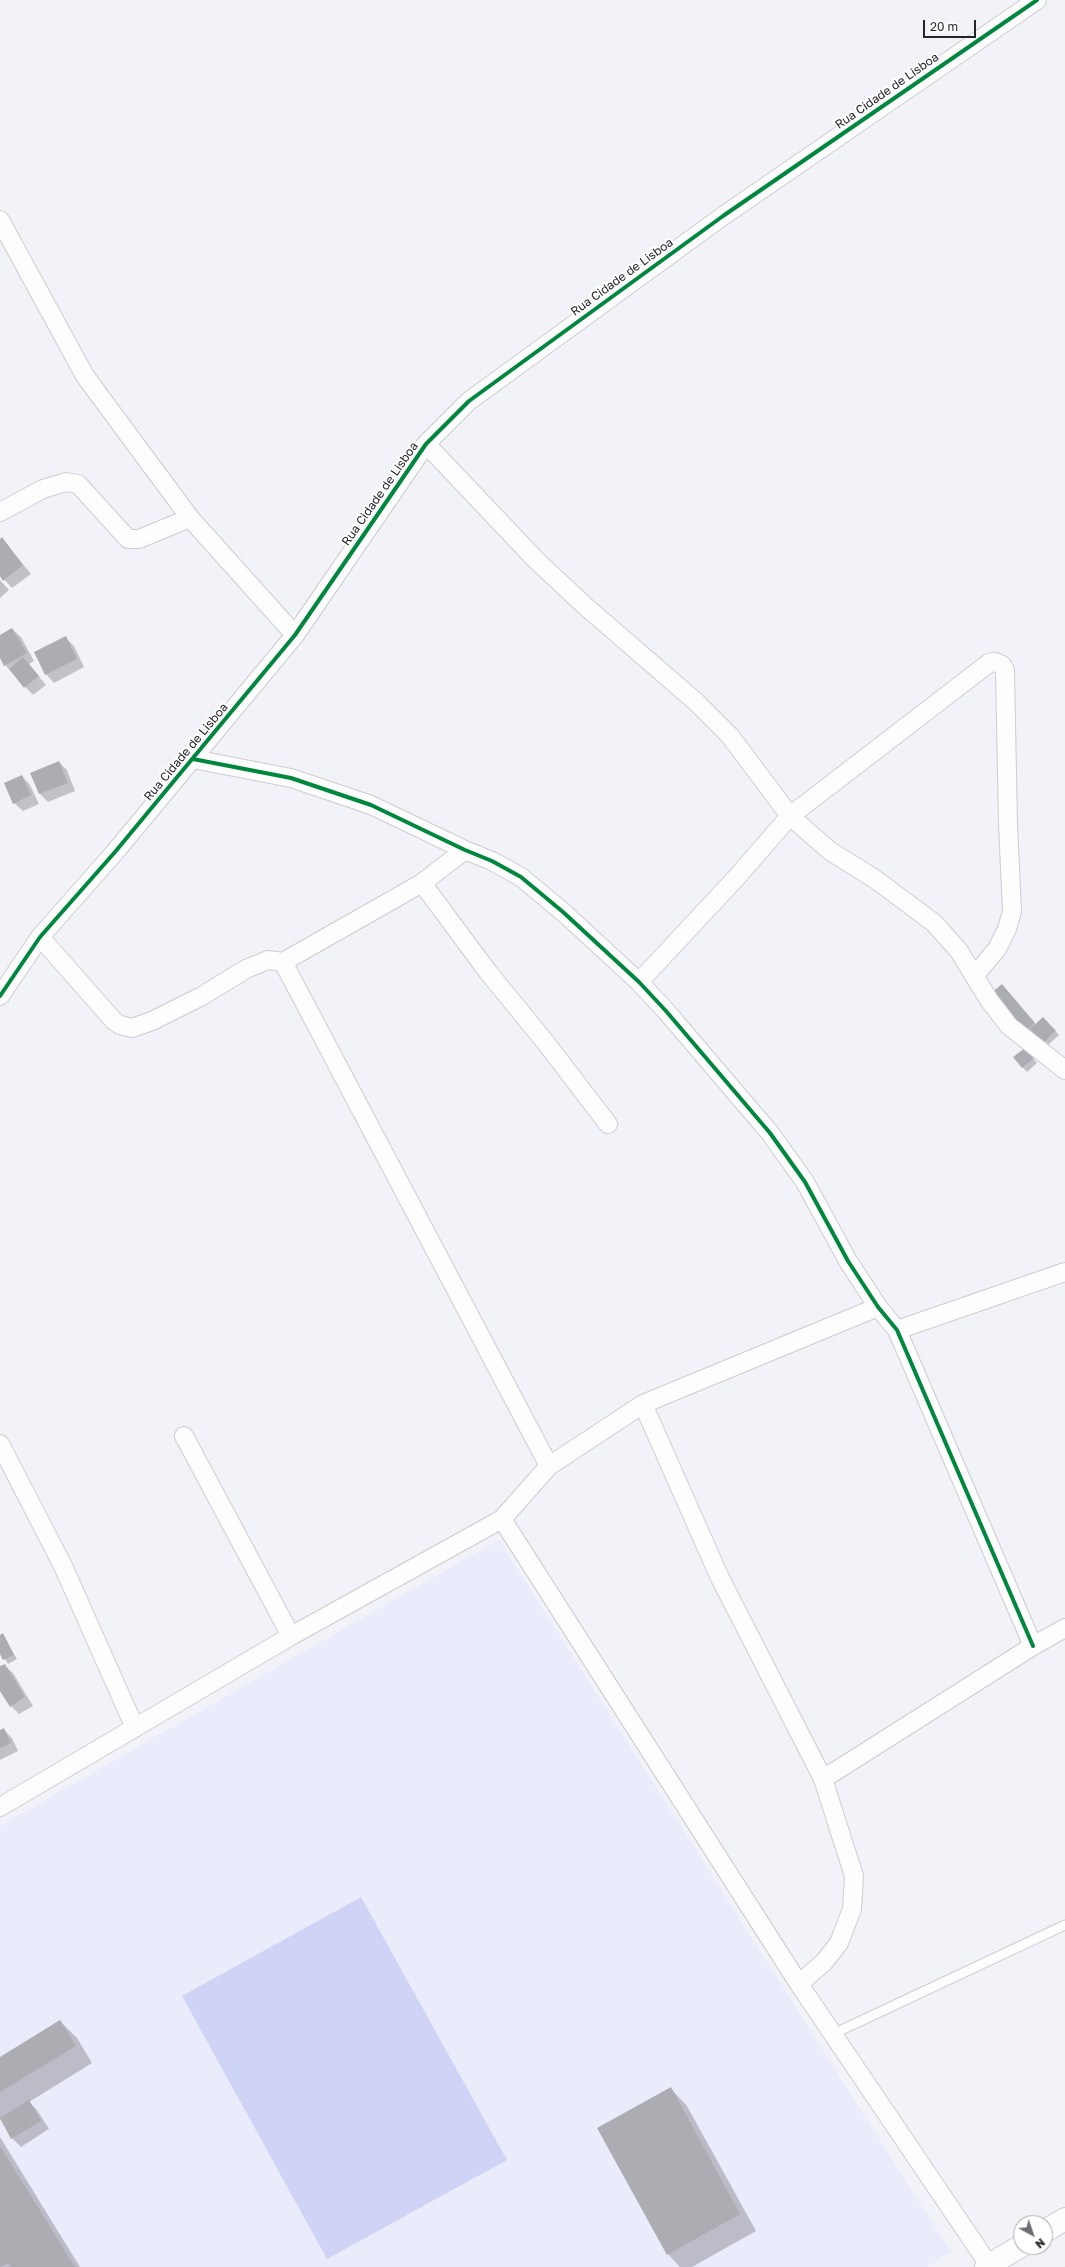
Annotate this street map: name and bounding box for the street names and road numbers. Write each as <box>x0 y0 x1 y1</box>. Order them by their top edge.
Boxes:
street label: Rua Cidade de Lisboa <box>833 50 941 132</box>
street label: Rua Cidade de Lisboa <box>568 235 676 319</box>
street label: Rua Cidade de Lisboa <box>339 440 421 548</box>
street label: Rua Cidade de Lisboa <box>141 700 231 804</box>

